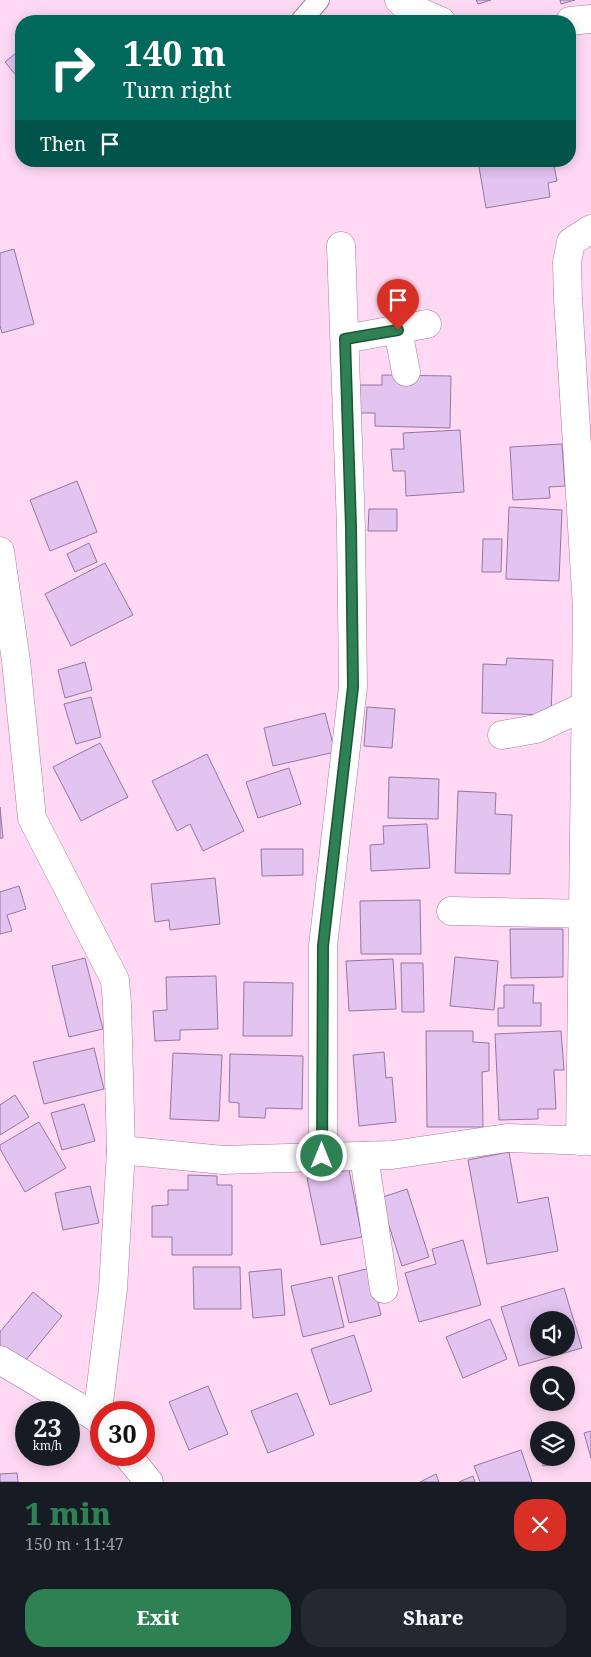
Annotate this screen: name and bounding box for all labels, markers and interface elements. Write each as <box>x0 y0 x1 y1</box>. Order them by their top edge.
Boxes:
text: 140 m <box>123 29 226 76</box>
icon: right <box>40 35 105 100</box>
text: Turn right <box>123 74 232 104</box>
icon: arrive <box>96 130 124 158</box>
text: Then <box>40 131 86 157</box>
pin <box>377 279 419 330</box>
icon: arrive <box>384 286 412 314</box>
position arrow <box>295 1129 347 1181</box>
map controls <box>530 1311 575 1466</box>
button: sound <box>530 1311 575 1356</box>
button: search <box>530 1366 575 1411</box>
speed limit sign: 30 <box>90 1401 155 1466</box>
text: 23 <box>33 1410 62 1444</box>
button: layers <box>530 1421 575 1466</box>
text: km/h <box>33 1437 62 1454</box>
text: 1 min <box>25 1493 111 1534</box>
button: close <box>514 1499 566 1551</box>
text: 150 m · 11:47 <box>25 1533 124 1555</box>
button: Exit <box>25 1589 291 1647</box>
button: Share <box>301 1589 566 1647</box>

